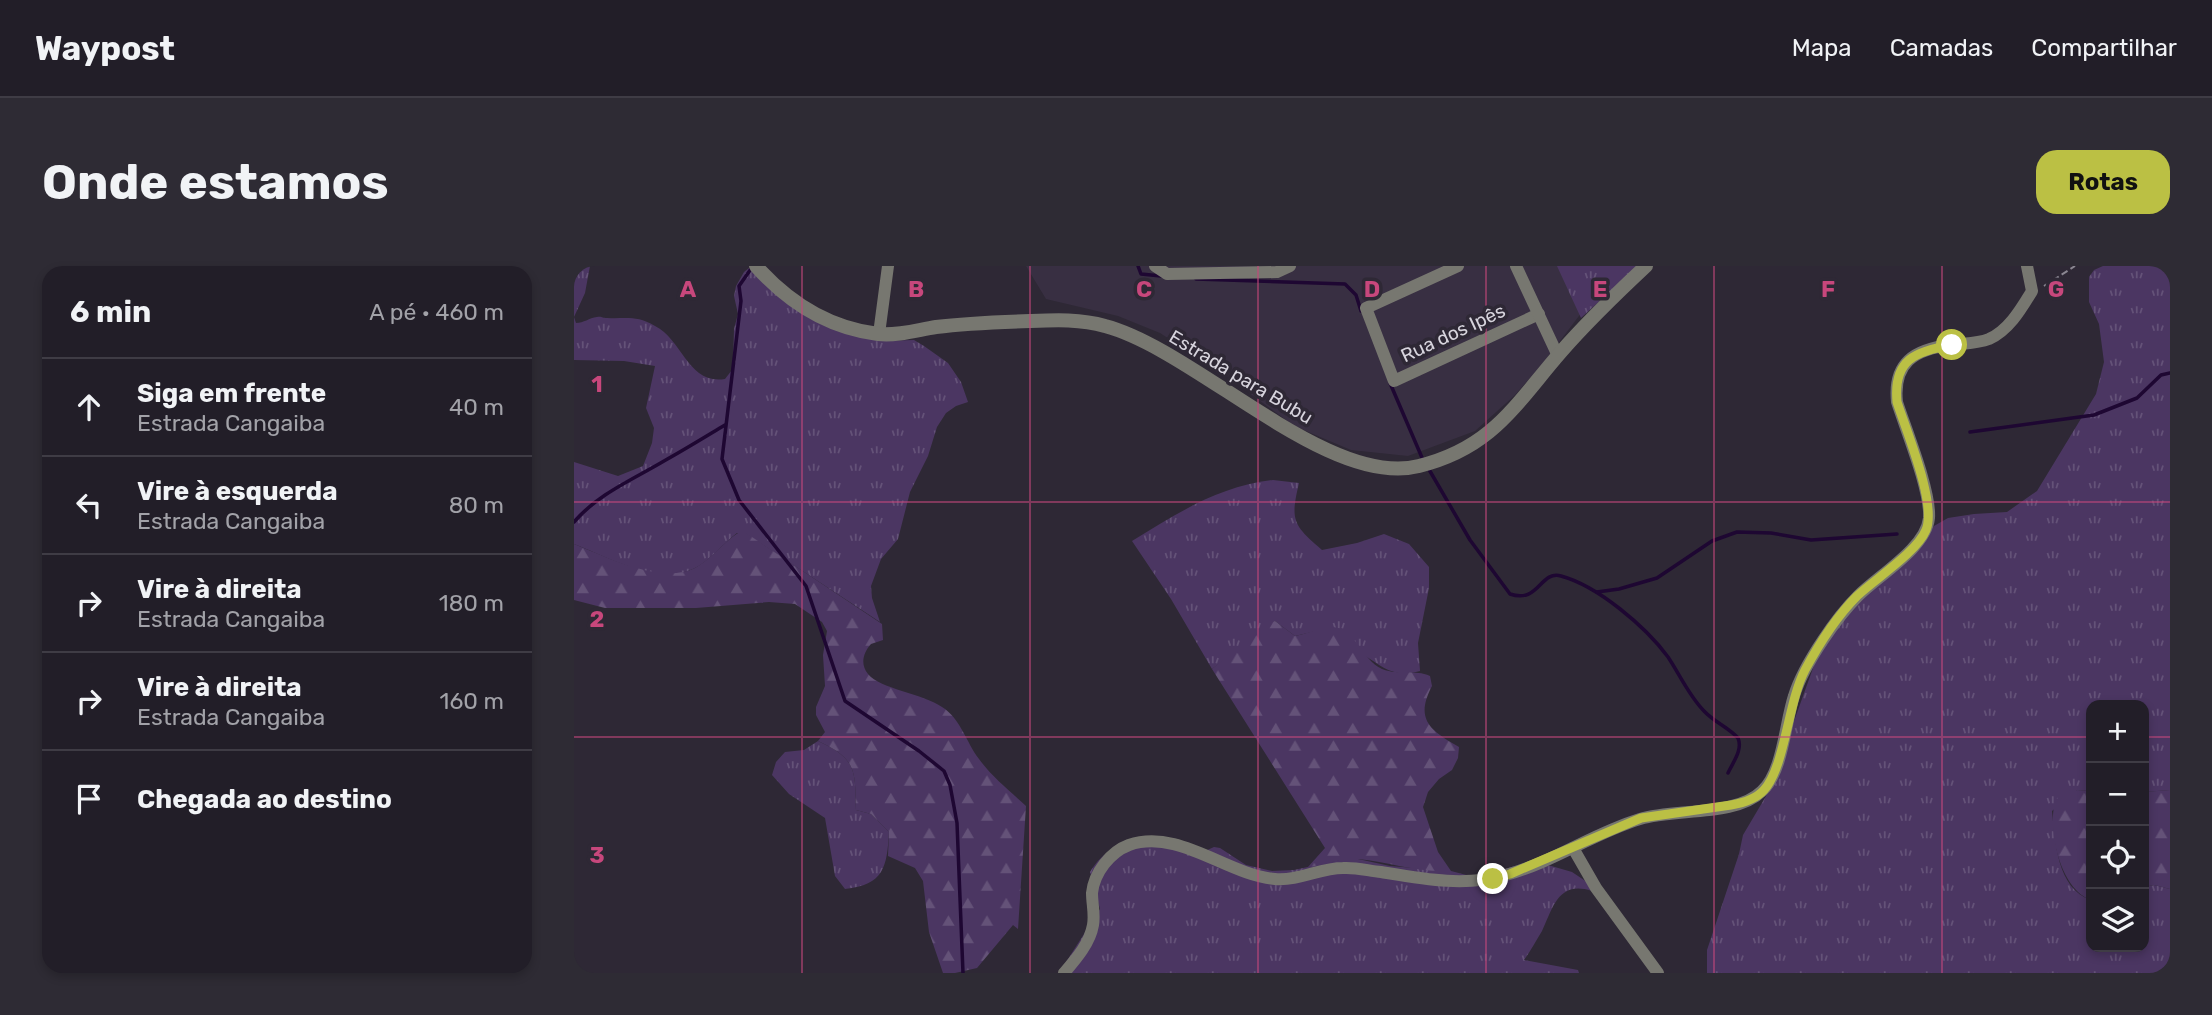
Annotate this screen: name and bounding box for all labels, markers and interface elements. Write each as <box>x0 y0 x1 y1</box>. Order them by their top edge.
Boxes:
text: Waypost <box>35 29 175 68</box>
text: Mapa <box>1792 34 1852 62</box>
text: Camadas <box>1890 34 1993 62</box>
text: Compartilhar <box>2031 34 2177 62</box>
button: Rotas <box>2036 150 2170 214</box>
text: Onde estamos <box>42 153 389 211</box>
text: A <box>680 275 697 303</box>
text: B <box>908 275 924 303</box>
text: C <box>1136 275 1152 303</box>
text: D <box>1364 275 1380 303</box>
text: E <box>1593 275 1607 303</box>
text: F <box>1821 275 1835 303</box>
text: G <box>2048 275 2064 303</box>
text: 6 min <box>70 294 151 330</box>
text: A pé · 460 m <box>369 298 504 326</box>
street label: Rua dos Ipês <box>1397 299 1509 367</box>
street label: Estrada para Bubu <box>1165 325 1317 429</box>
route start <box>1936 329 1967 360</box>
text: 1 <box>591 370 603 398</box>
text: Siga em frente <box>137 378 326 409</box>
icon: ahead <box>70 388 108 426</box>
text: 40 m <box>449 393 504 421</box>
text: Estrada Cangaiba <box>137 409 325 437</box>
text: Vire à esquerda <box>137 476 338 507</box>
icon: left <box>70 486 108 524</box>
text: 80 m <box>449 491 504 519</box>
text: Estrada Cangaiba <box>137 507 325 535</box>
text: Vire à direita <box>137 574 302 605</box>
icon: right <box>70 584 108 622</box>
text: 180 m <box>439 589 504 617</box>
text: Estrada Cangaiba <box>137 605 325 633</box>
text: 2 <box>590 605 604 633</box>
text: Vire à direita <box>137 672 302 703</box>
icon: right <box>70 682 108 720</box>
text: 160 m <box>440 687 504 715</box>
map controls <box>2086 700 2149 952</box>
button: + <box>2086 700 2149 763</box>
text: Estrada Cangaiba <box>137 703 325 731</box>
button: − <box>2086 763 2149 826</box>
icon: arrive <box>70 780 108 818</box>
text: Chegada ao destino <box>137 784 392 815</box>
button: locate <box>2086 826 2149 889</box>
text: 3 <box>589 841 605 869</box>
route end <box>1477 863 1508 894</box>
button: layers <box>2086 889 2149 952</box>

